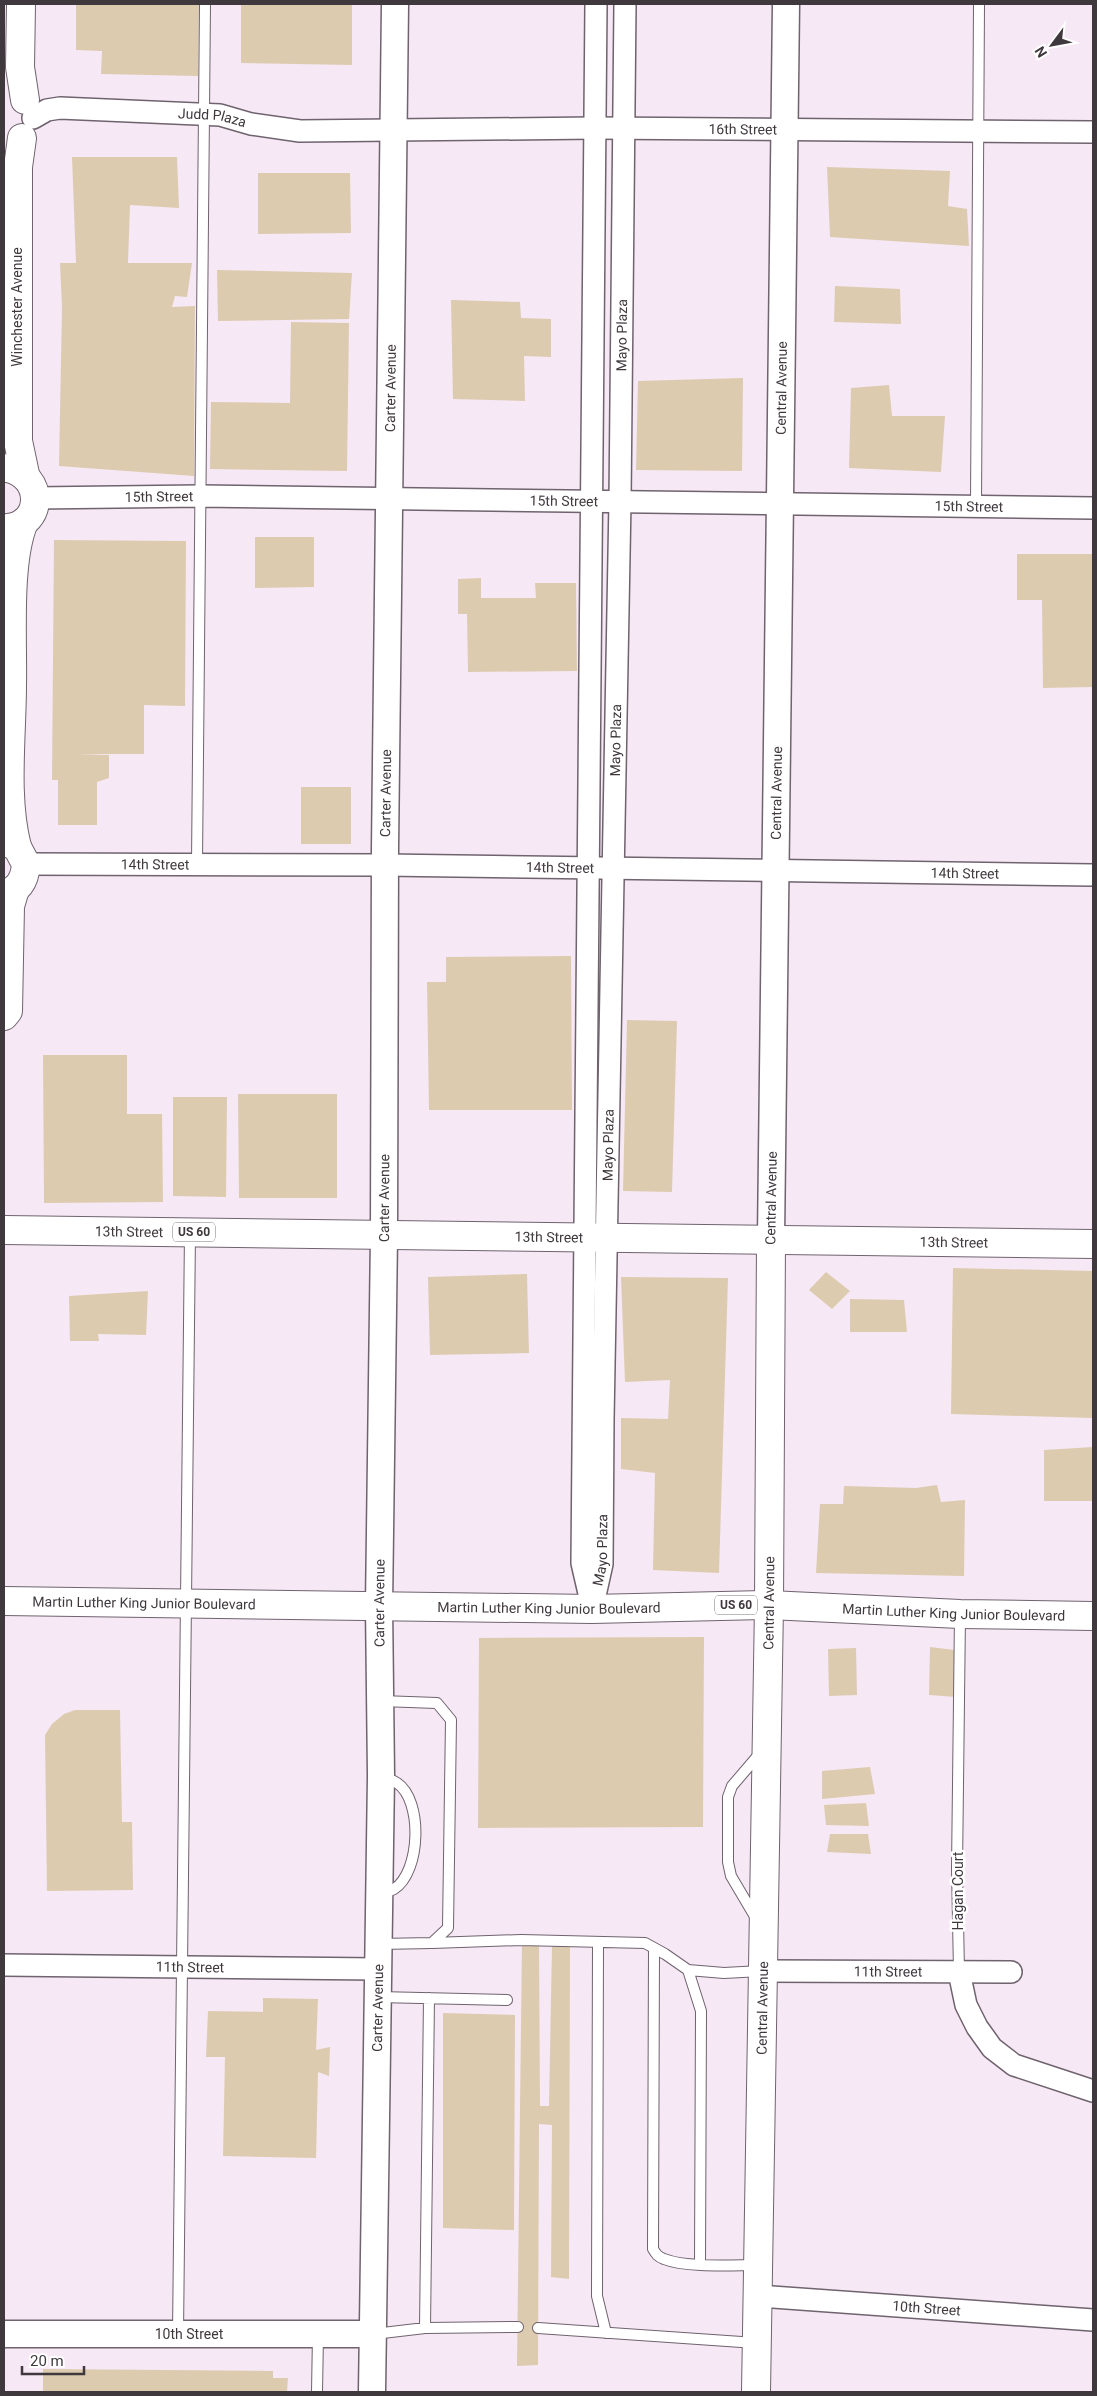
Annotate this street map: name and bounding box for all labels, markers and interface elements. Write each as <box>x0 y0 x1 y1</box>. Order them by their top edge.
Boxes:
north arrow <box>1027 20 1077 70</box>
text: N <box>1032 43 1050 60</box>
street label: Judd Plaza <box>178 105 248 130</box>
street label: 16th Street <box>708 121 778 137</box>
street label: Winchester Avenue <box>9 247 25 367</box>
street label: Mayo Plaza <box>613 299 630 371</box>
street label: Central Avenue <box>773 341 790 435</box>
street label: Carter Avenue <box>382 344 399 432</box>
street label: 15th Street <box>125 488 194 505</box>
street label: 15th Street <box>530 492 599 509</box>
street label: 15th Street <box>935 498 1004 515</box>
street label: Mayo Plaza <box>607 704 624 776</box>
street label: Central Avenue <box>768 746 785 840</box>
street label: Carter Avenue <box>377 749 394 837</box>
street label: 14th Street <box>121 856 190 872</box>
street label: 14th Street <box>526 859 595 876</box>
street label: 14th Street <box>931 865 1000 882</box>
street label: Mayo Plaza <box>599 1109 617 1181</box>
street label: Central Avenue <box>762 1151 780 1245</box>
street label: Carter Avenue <box>376 1154 392 1242</box>
road number: US 60 <box>173 1222 215 1242</box>
street label: 13th Street <box>95 1223 164 1240</box>
street label: 13th Street <box>515 1229 584 1245</box>
street label: 13th Street <box>920 1234 989 1251</box>
street label: Mayo Plaza <box>589 1514 610 1587</box>
street label: Central Avenue <box>760 1556 777 1650</box>
street label: Carter Avenue <box>371 1559 388 1647</box>
street label: Martin Luther King Junior Boulevard <box>32 1593 256 1612</box>
road number: US 60 <box>715 1596 757 1614</box>
street label: Martin Luther King Junior Boulevard <box>437 1599 661 1617</box>
street label: Martin Luther King Junior Boulevard <box>842 1600 1065 1624</box>
street label: Hagan Court <box>950 1851 966 1930</box>
street label: 11th Street <box>156 1959 225 1975</box>
street label: Central Avenue <box>754 1961 771 2055</box>
street label: 11th Street <box>854 1963 923 1980</box>
street label: Carter Avenue <box>369 1964 386 2052</box>
street label: 10th Street <box>892 2298 962 2319</box>
street label: 10th Street <box>155 2326 224 2342</box>
scale bar <box>22 2344 85 2376</box>
text: 20 m <box>30 2352 64 2370</box>

